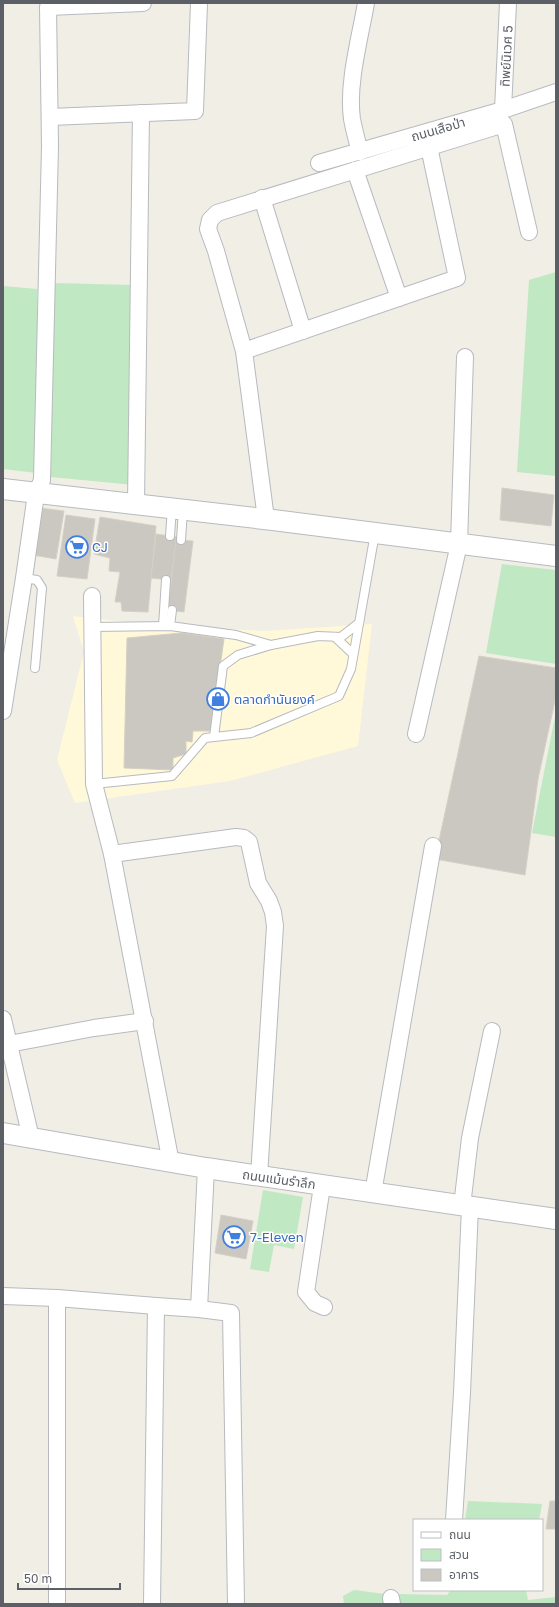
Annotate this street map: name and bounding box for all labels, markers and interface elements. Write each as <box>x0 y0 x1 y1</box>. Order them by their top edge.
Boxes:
street label: ทิพย์นิเวศ 5 <box>496 25 516 87</box>
street label: ถนนเสือป่า <box>409 114 467 144</box>
supermarket icon: CJ <box>64 534 90 560</box>
place label: CJ <box>92 539 108 555</box>
shop icon: ตลาดกำนันยงค์ <box>205 686 231 712</box>
place label: ตลาดกำนันยงค์ <box>234 691 315 707</box>
street label: ถนนแม้นรำลึก <box>241 1166 317 1192</box>
supermarket icon: 7-Eleven <box>221 1224 247 1250</box>
place label: 7-Eleven <box>250 1229 304 1245</box>
legend <box>413 1519 543 1591</box>
text: ถนน <box>449 1527 471 1542</box>
text: สวน <box>449 1547 469 1562</box>
scale bar <box>18 1565 120 1591</box>
text: อาคาร <box>449 1567 479 1582</box>
text: 50 m <box>24 1571 52 1586</box>

